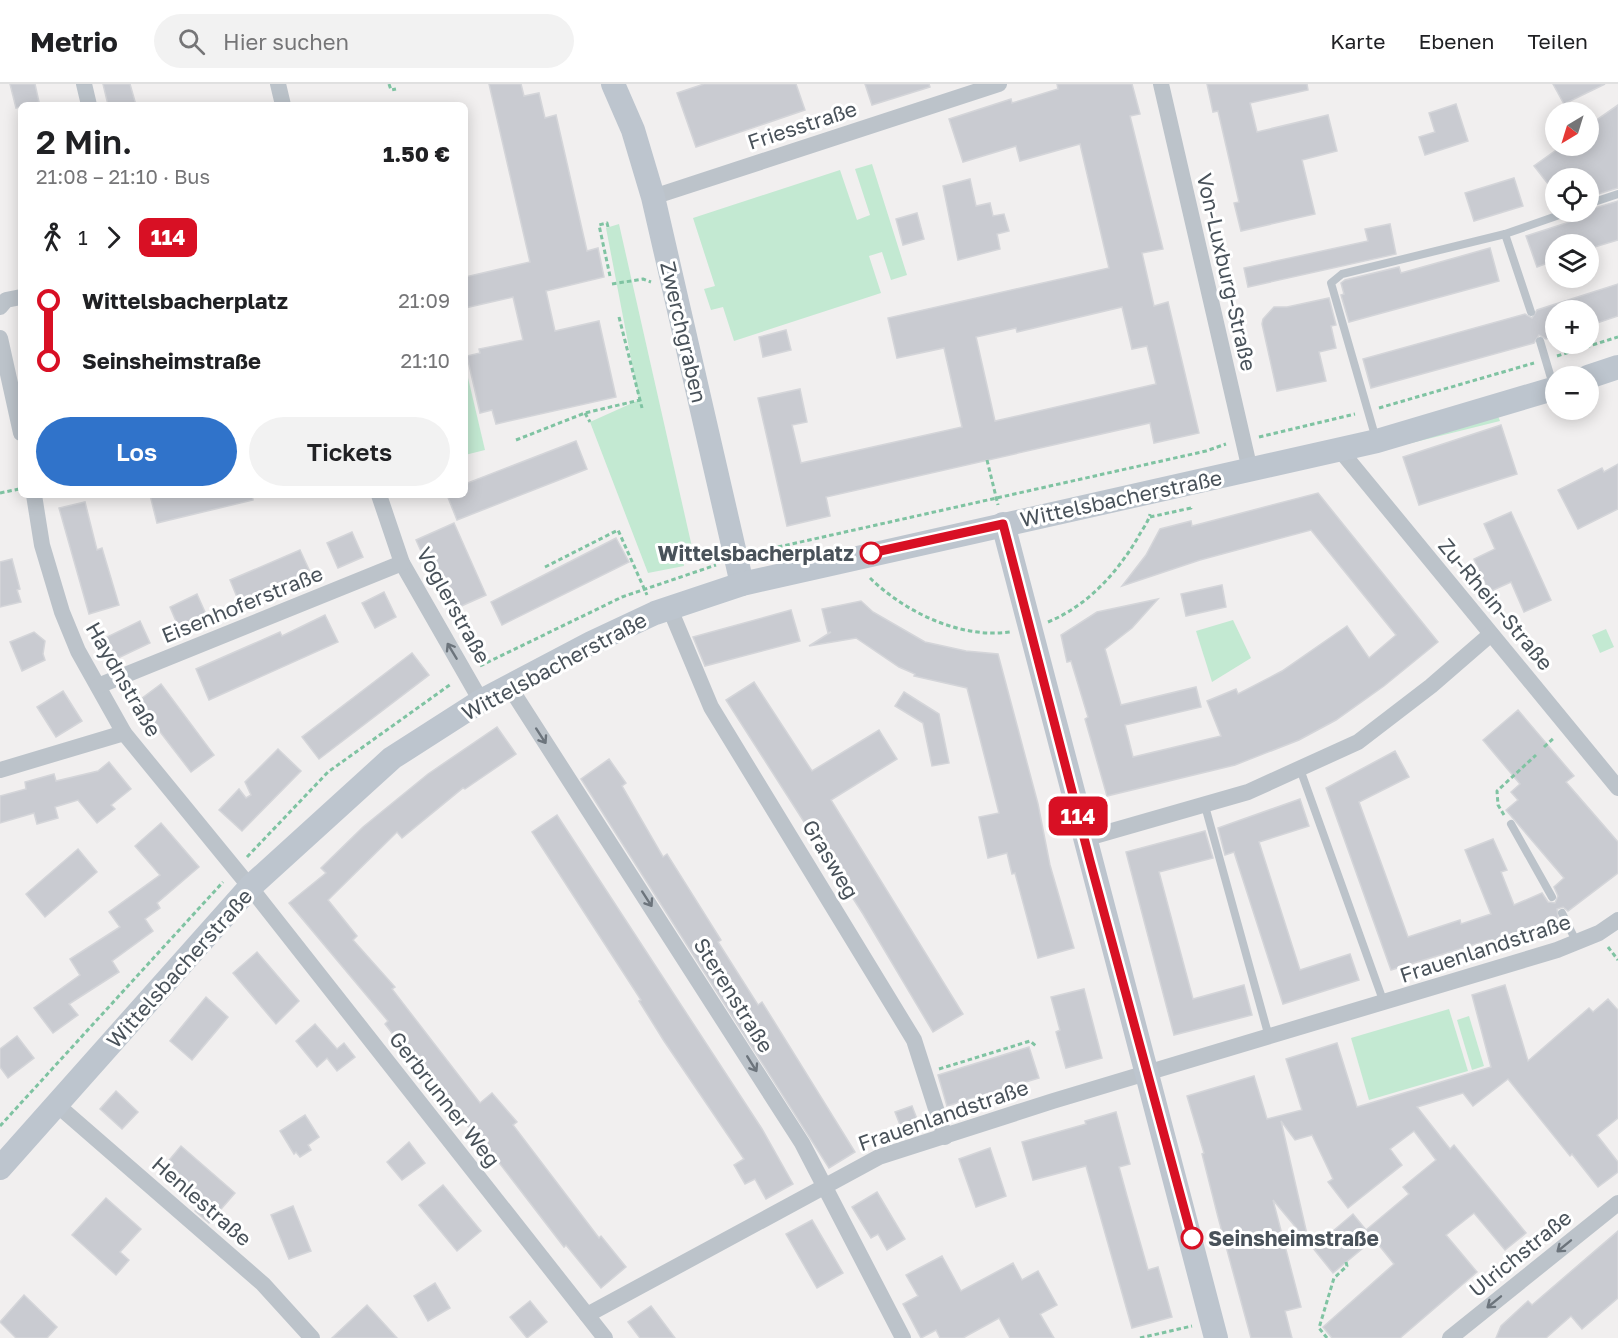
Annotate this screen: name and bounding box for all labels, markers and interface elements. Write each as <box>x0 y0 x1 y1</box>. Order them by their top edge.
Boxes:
search box <box>154 14 574 68</box>
text: Metrio <box>30 25 118 58</box>
icon: search <box>175 25 208 58</box>
text: Hier suchen <box>223 28 349 55</box>
text: Karte <box>1330 28 1386 54</box>
text: Ebenen <box>1419 28 1494 54</box>
text: Teilen <box>1527 28 1588 54</box>
street label: Friesstraße <box>744 95 860 155</box>
north arrow <box>1545 102 1599 156</box>
map controls <box>1545 102 1599 420</box>
text: 2 Min. <box>36 122 132 161</box>
text: 1.50 € <box>383 140 450 167</box>
text: 21:08 – 21:10 · Bus <box>36 164 210 188</box>
button: locate <box>1545 168 1599 222</box>
street label: Von-Luxburg-Straße <box>1192 171 1262 373</box>
icon: walk <box>36 221 69 254</box>
icon: forward <box>97 221 130 254</box>
text: 114 <box>151 224 185 250</box>
text: 1 <box>78 225 88 249</box>
button: layers <box>1545 234 1599 288</box>
street label: Zwerchgraben <box>655 259 713 405</box>
text: Wittelsbacherplatz <box>82 287 288 314</box>
text: 21:09 <box>398 288 450 312</box>
button: + <box>1545 300 1599 354</box>
text: Seinsheimstraße <box>82 347 261 374</box>
text: 21:10 <box>401 348 450 372</box>
button: − <box>1545 366 1599 420</box>
button: Los <box>36 417 237 486</box>
button: Tickets <box>249 417 450 486</box>
street label: Wittelsbacherstraße <box>1018 464 1224 532</box>
street label: Zu-Rhein-Straße <box>1433 533 1559 675</box>
place label: Wittelsbacherplatz <box>657 540 854 566</box>
street label: Voglerstraße <box>411 542 497 668</box>
marker: Wittelsbacherplatz <box>860 542 882 564</box>
street label: Eisenhoferstraße <box>158 560 326 648</box>
street label: Wittelsbacherstraße <box>457 606 651 726</box>
street label: Haydnstraße <box>81 617 167 741</box>
one-way arrow <box>445 643 457 660</box>
one-way arrow <box>535 727 547 743</box>
line badge: 114 <box>1044 796 1112 836</box>
text: 114 <box>1061 803 1095 829</box>
street label: Grasweg <box>797 815 865 903</box>
street label: Wittelsbacherstraße <box>101 883 257 1053</box>
one-way arrow <box>641 891 653 907</box>
street label: Frauenlandstraße <box>1396 908 1574 988</box>
street label: Sterenstraße <box>688 933 780 1057</box>
street label: Gerbrunner Weg <box>384 1026 506 1172</box>
one-way arrow <box>746 1055 758 1072</box>
street label: Frauenlandstraße <box>854 1074 1032 1156</box>
street label: Henlestraße <box>147 1151 257 1251</box>
street label: Ulrichstraße <box>1464 1204 1576 1302</box>
place label: Seinsheimstraße <box>1208 1225 1379 1251</box>
marker: Seinsheimstraße <box>1181 1227 1203 1249</box>
one-way arrow <box>1556 1240 1572 1253</box>
one-way arrow <box>1487 1295 1503 1308</box>

